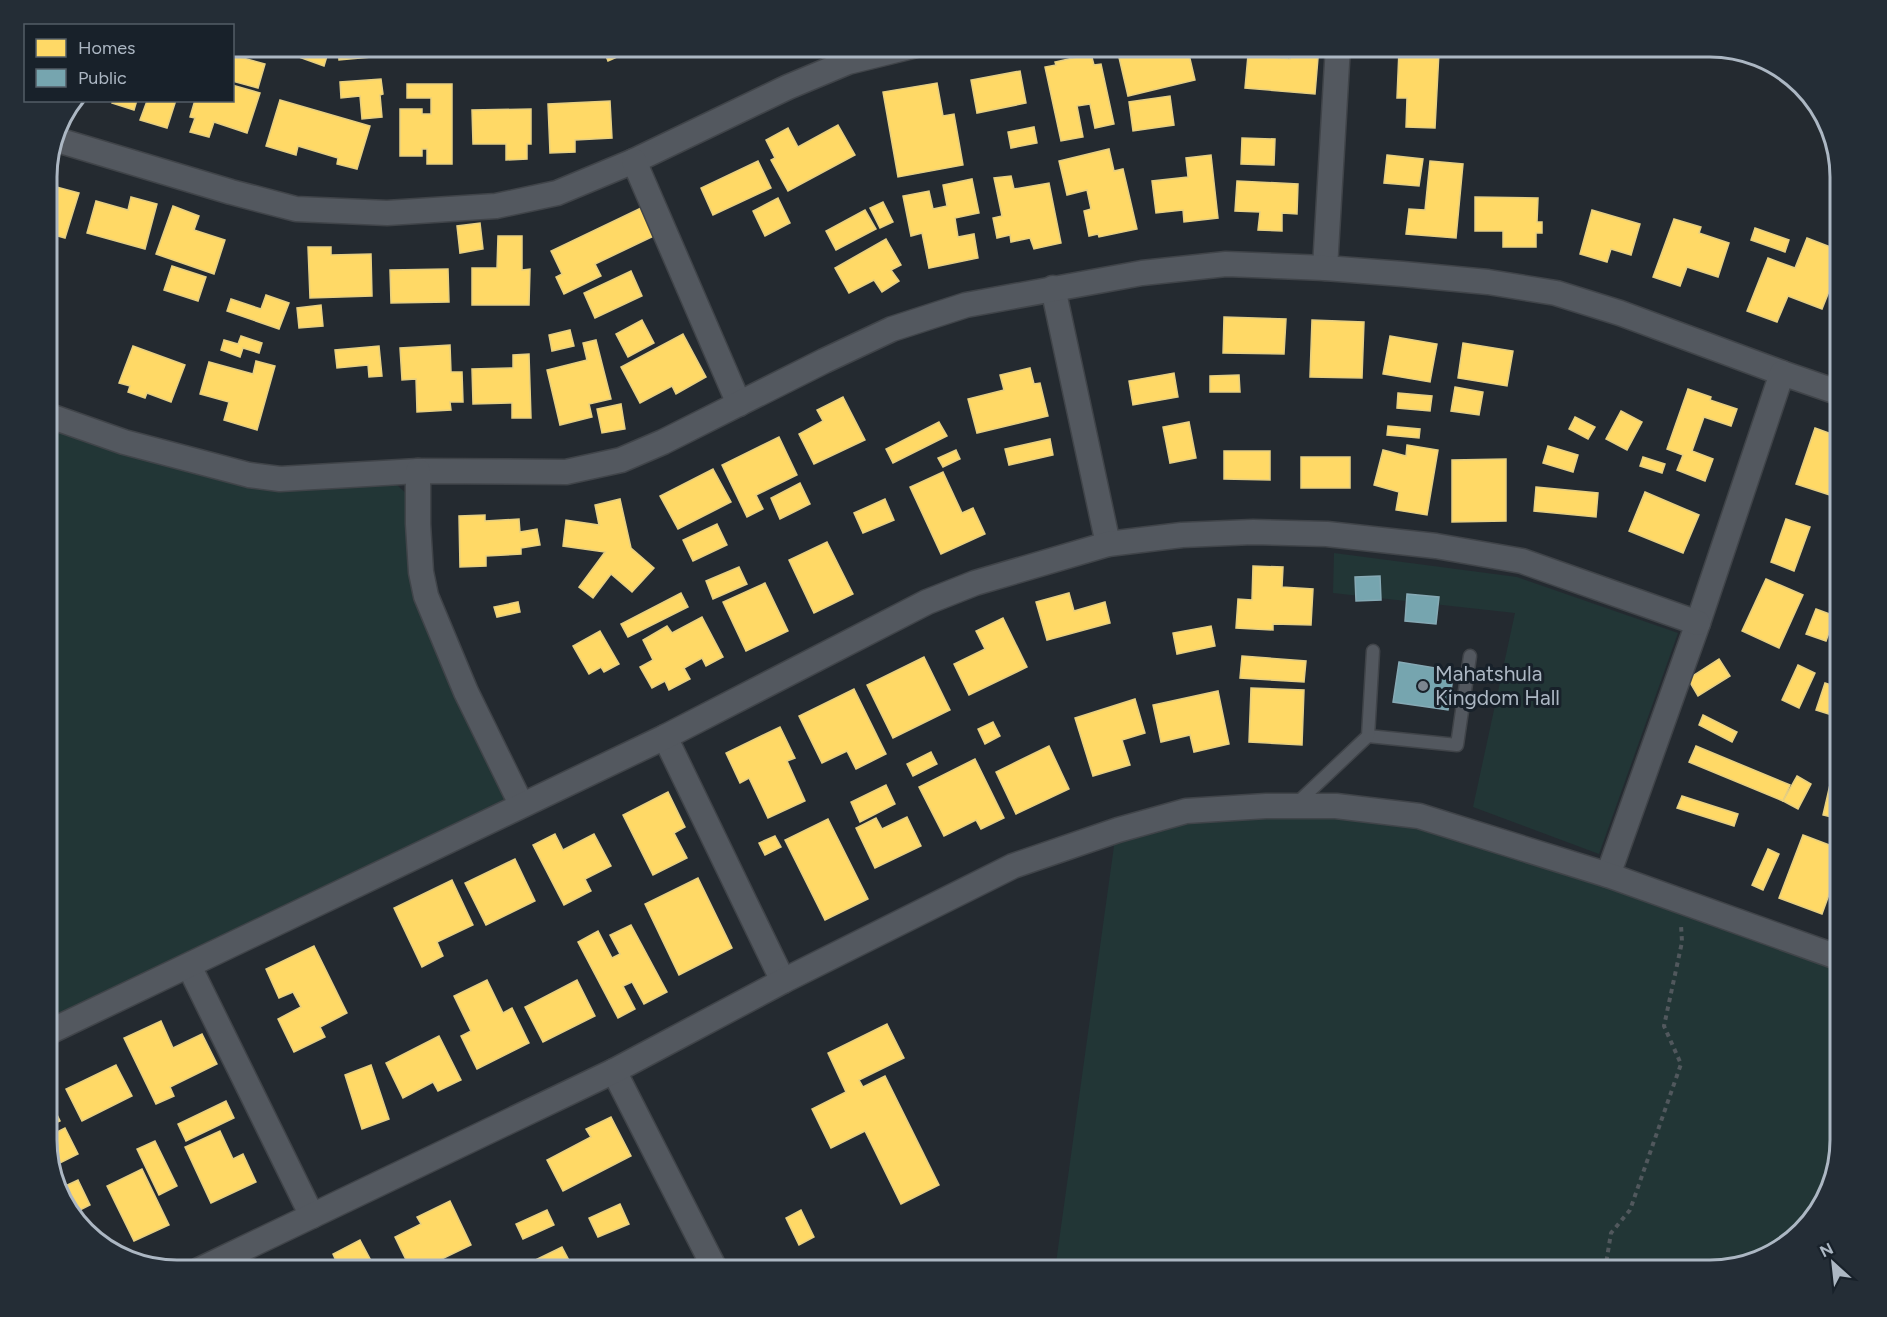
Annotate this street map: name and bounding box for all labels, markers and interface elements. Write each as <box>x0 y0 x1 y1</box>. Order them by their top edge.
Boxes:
legend <box>24 24 234 102</box>
text: Homes <box>78 37 136 59</box>
text: Public <box>78 67 127 89</box>
place label: Mahatshula Kingdom Hall <box>1435 661 1560 710</box>
marker: Mahatshula Kingdom Hall <box>1416 679 1430 693</box>
north arrow <box>1803 1233 1863 1293</box>
text: N <box>1817 1239 1836 1261</box>

